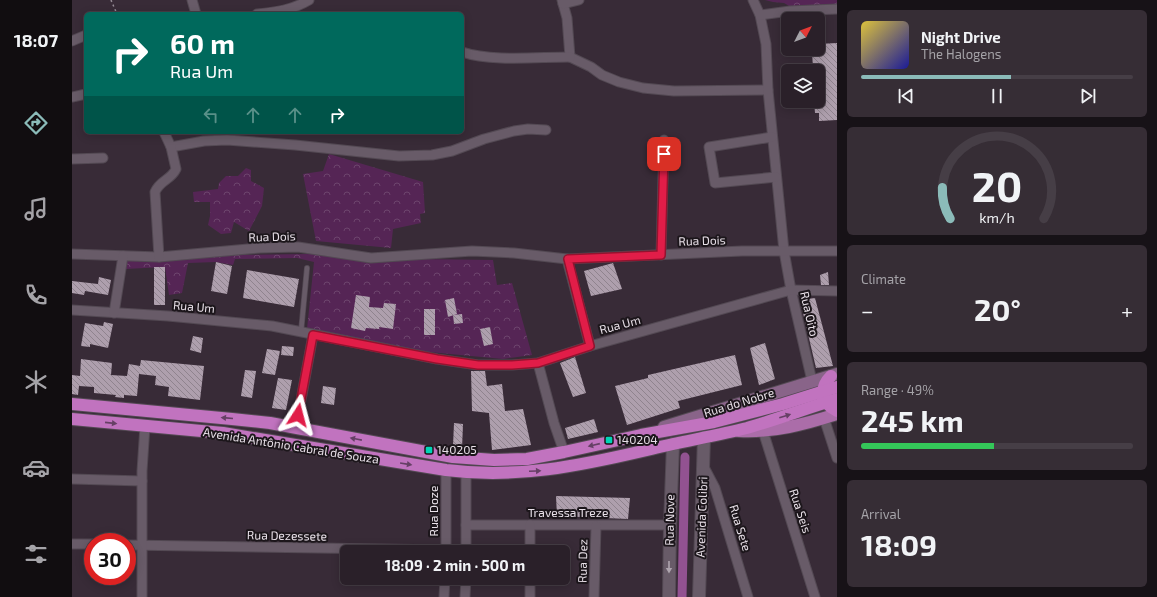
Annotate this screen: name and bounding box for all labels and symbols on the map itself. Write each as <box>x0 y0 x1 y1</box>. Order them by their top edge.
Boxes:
north arrow <box>781 12 825 56</box>
pin <box>647 137 681 171</box>
street label: Rua Dois <box>248 228 296 244</box>
street label: Rua Dois <box>678 232 726 248</box>
street label: Rua Oito <box>798 290 822 338</box>
street label: Rua Um <box>173 297 216 315</box>
street label: Rua Um <box>598 312 642 336</box>
street label: Rua do Nobre <box>702 385 776 419</box>
position arrow <box>277 394 319 436</box>
one-way arrow <box>779 413 791 419</box>
one-way arrow <box>221 415 233 422</box>
one-way arrow <box>105 419 117 426</box>
street label: Avenida Antônio Cabral de Souza <box>202 424 380 466</box>
place label: 140204 <box>617 432 658 446</box>
marker: 140204 <box>604 435 614 445</box>
one-way arrow <box>349 436 362 442</box>
place label: 140205 <box>437 442 477 456</box>
one-way arrow <box>588 442 600 448</box>
marker: 140205 <box>424 445 434 455</box>
one-way arrow <box>400 461 412 467</box>
one-way arrow <box>529 468 541 475</box>
street label: Avenida Colibri <box>693 476 709 558</box>
street label: Rua Doze <box>426 486 440 536</box>
street label: Rua Seis <box>787 487 815 535</box>
street label: Rua Nove <box>662 494 676 546</box>
street label: Rua Sete <box>727 503 755 553</box>
street label: Travessa Treze <box>528 505 608 519</box>
street label: Rua Dezessete <box>247 527 327 543</box>
speed limit sign: 30 <box>84 533 136 585</box>
street label: Rua Dez <box>575 539 589 583</box>
one-way arrow <box>666 561 673 573</box>

